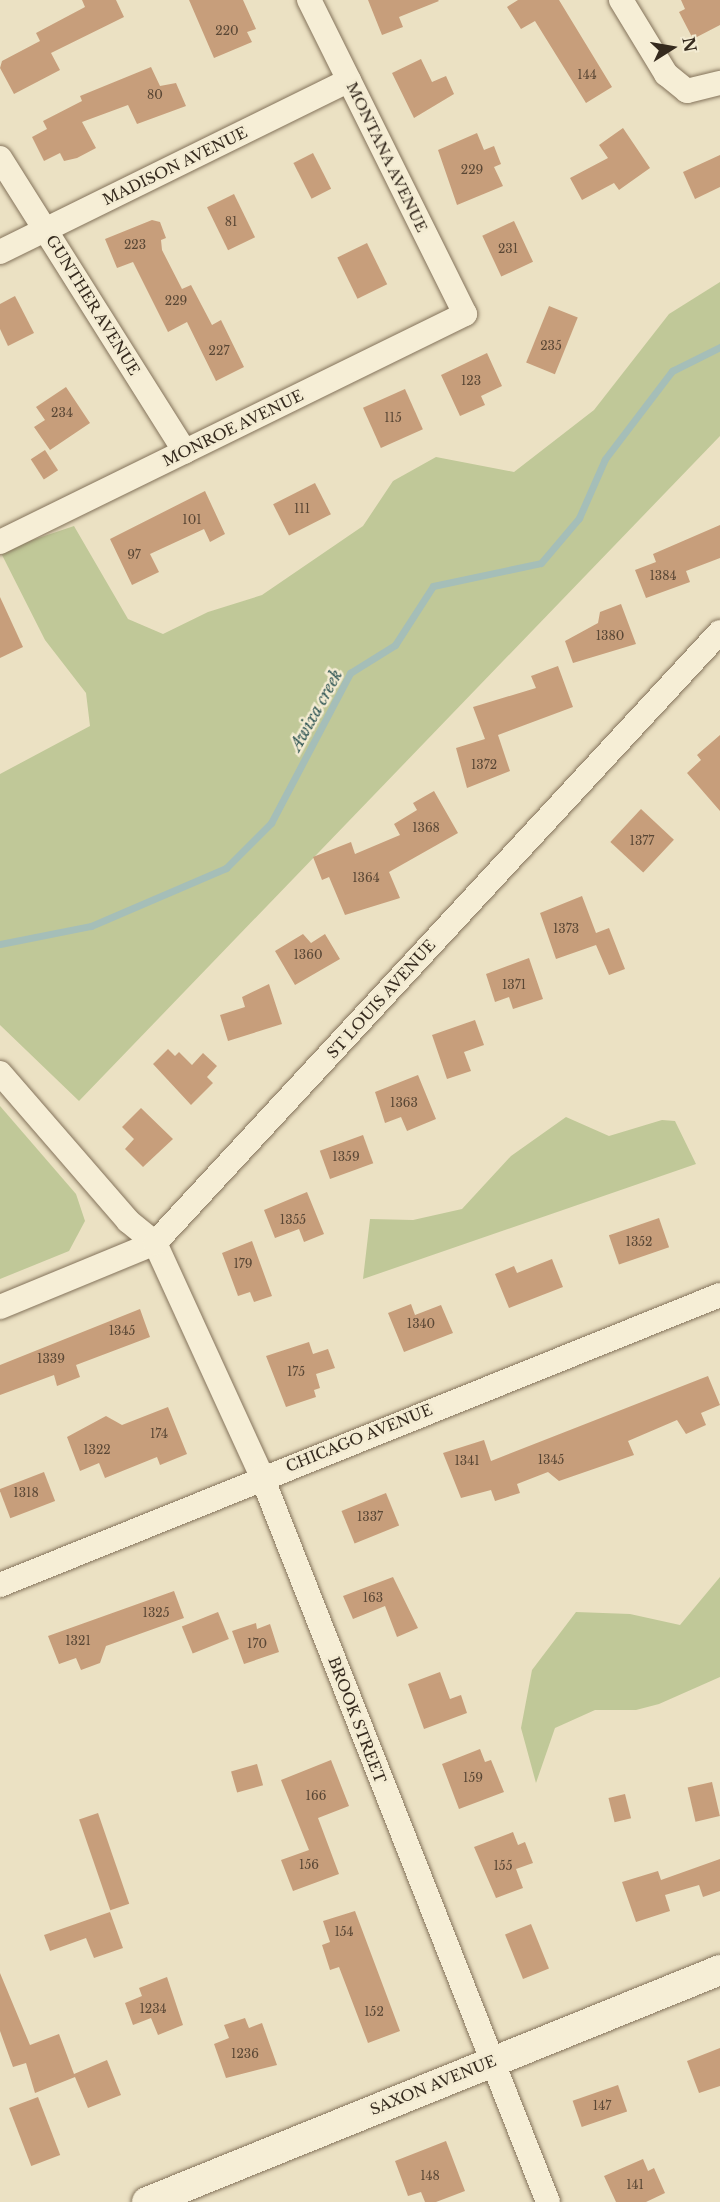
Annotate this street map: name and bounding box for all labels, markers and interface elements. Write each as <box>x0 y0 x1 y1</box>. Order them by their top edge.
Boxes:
north arrow <box>642 18 702 78</box>
house number: 220 <box>215 24 239 38</box>
text: N <box>678 35 701 54</box>
house number: 144 <box>577 68 597 82</box>
street label: MONTANA AVENUE <box>343 79 431 235</box>
house number: 80 <box>147 88 163 102</box>
street label: MADISON AVENUE <box>100 123 250 209</box>
house number: 229 <box>461 163 483 177</box>
house number: 81 <box>225 215 237 229</box>
street label: GUNTHER AVENUE <box>42 231 144 379</box>
house number: 223 <box>124 238 146 252</box>
house number: 231 <box>498 242 518 256</box>
house number: 229 <box>165 294 187 308</box>
house number: 235 <box>540 339 562 353</box>
house number: 227 <box>209 344 229 358</box>
house number: 123 <box>461 374 481 388</box>
street label: MONROE AVENUE <box>159 386 307 470</box>
house number: 234 <box>51 406 73 420</box>
house number: 115 <box>384 411 402 425</box>
house number: 111 <box>294 502 310 516</box>
house number: 101 <box>182 513 202 527</box>
house number: 97 <box>127 548 141 562</box>
house number: 1384 <box>649 569 677 583</box>
house number: 1380 <box>596 629 624 643</box>
water label: Awixa creek <box>286 666 346 754</box>
house number: 1372 <box>471 758 497 772</box>
house number: 1368 <box>412 821 440 835</box>
house number: 1377 <box>630 834 654 848</box>
house number: 1364 <box>352 871 380 885</box>
house number: 1373 <box>553 922 579 936</box>
street label: ST LOUIS AVENUE <box>323 936 439 1062</box>
house number: 1360 <box>293 948 323 962</box>
house number: 1371 <box>502 978 526 992</box>
house number: 1363 <box>390 1096 418 1110</box>
house number: 1359 <box>332 1150 360 1164</box>
house number: 1355 <box>280 1213 306 1227</box>
house number: 1352 <box>626 1235 652 1249</box>
house number: 179 <box>233 1257 253 1271</box>
house number: 1340 <box>407 1317 435 1331</box>
house number: 1345 <box>109 1324 135 1338</box>
house number: 1339 <box>37 1352 65 1366</box>
house number: 175 <box>287 1365 305 1379</box>
street label: CHICAGO AVENUE <box>283 1400 435 1476</box>
house number: 174 <box>150 1427 168 1441</box>
house number: 1322 <box>83 1443 111 1457</box>
house number: 1345 <box>538 1453 564 1467</box>
house number: 1341 <box>454 1454 480 1468</box>
house number: 1318 <box>13 1486 39 1500</box>
house number: 1337 <box>357 1510 383 1524</box>
house number: 163 <box>363 1591 383 1605</box>
house number: 1325 <box>143 1606 169 1620</box>
house number: 1321 <box>65 1634 91 1648</box>
house number: 170 <box>247 1637 267 1651</box>
street label: BROOK STREET <box>325 1654 389 1786</box>
house number: 159 <box>463 1771 483 1785</box>
house number: 166 <box>306 1789 326 1803</box>
house number: 156 <box>299 1858 319 1872</box>
house number: 155 <box>494 1859 512 1873</box>
house number: 154 <box>334 1925 354 1939</box>
house number: 1234 <box>139 2002 167 2016</box>
house number: 152 <box>364 2005 384 2019</box>
house number: 1236 <box>231 2047 259 2061</box>
street label: SAXON AVENUE <box>367 2051 499 2119</box>
house number: 147 <box>593 2099 611 2113</box>
house number: 148 <box>420 2169 440 2183</box>
house number: 141 <box>626 2178 644 2192</box>

